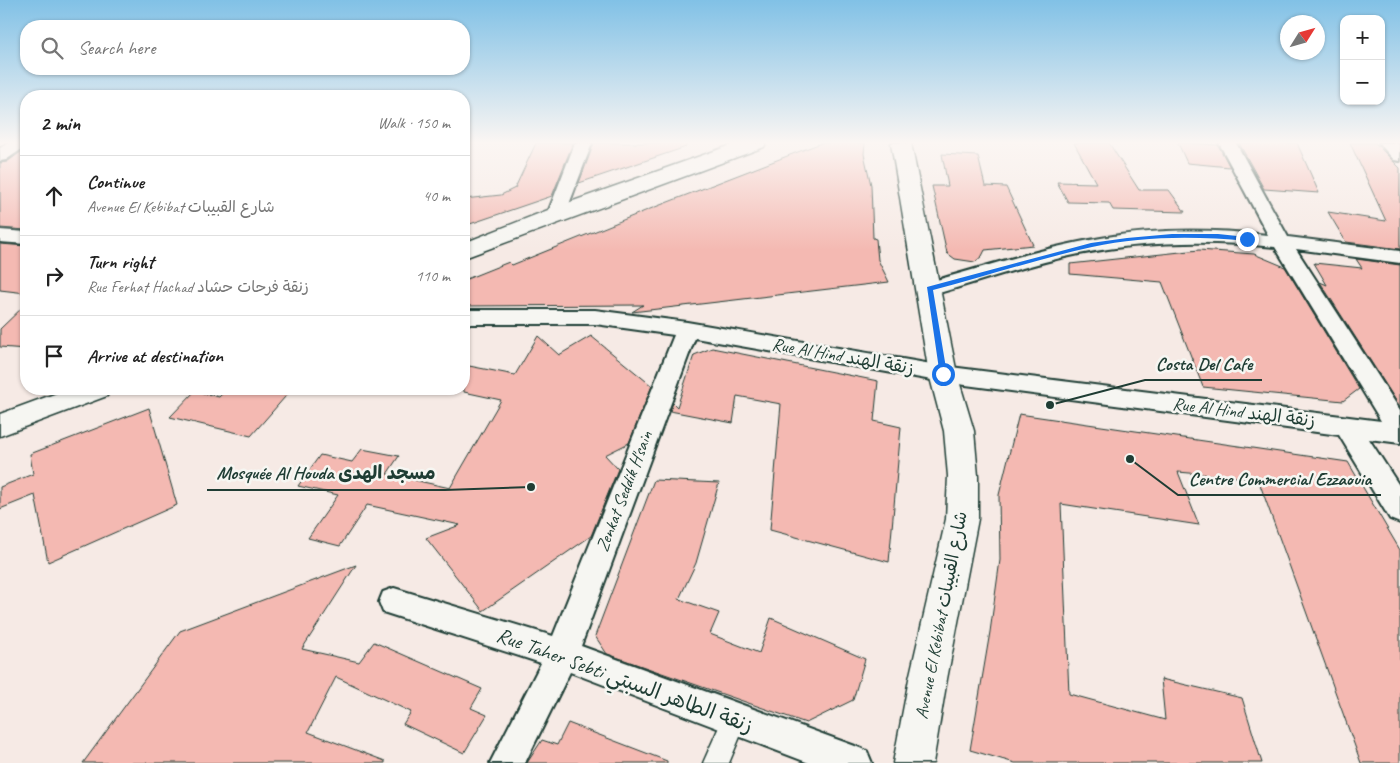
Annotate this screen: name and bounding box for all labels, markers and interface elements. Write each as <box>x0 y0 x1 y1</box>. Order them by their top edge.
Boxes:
north arrow <box>1280 15 1325 60</box>
map controls <box>1340 15 1385 105</box>
button: + <box>1340 15 1385 60</box>
search box <box>20 20 470 75</box>
icon: search <box>38 34 66 62</box>
text: Search here <box>78 36 155 60</box>
button: − <box>1340 60 1385 105</box>
text: 2 min <box>40 110 80 136</box>
text: Walk · 150 m <box>378 113 450 133</box>
text: Continue <box>87 170 144 194</box>
icon: ahead <box>40 182 68 210</box>
text: 40 m <box>423 186 450 206</box>
text: Avenue El Kebibat شارع القبيبات <box>87 197 275 217</box>
route end <box>1236 228 1259 251</box>
text: Turn right <box>87 250 154 274</box>
icon: right <box>40 262 68 290</box>
text: 110 m <box>416 266 450 286</box>
text: Rue Ferhat Hachad زنقة فرحات حشاد <box>87 277 309 297</box>
street label: Rue Al Hind زنقة الهند <box>770 333 916 379</box>
icon: arrive <box>40 342 68 370</box>
text: Arrive at destination <box>87 344 223 368</box>
callout: Costa Del Cafe <box>1145 346 1262 380</box>
text: Costa Del Cafe <box>1156 352 1254 376</box>
route start <box>932 363 955 386</box>
street label: Rue Al Hind زنقة الهند <box>1171 392 1317 432</box>
street label: Zenkat Seddik H'sain <box>591 427 657 554</box>
callout: Mosquée Al Houda مسجد الهدى <box>207 456 445 490</box>
text: Mosquée Al Houda مسجد الهدى <box>216 461 436 485</box>
callout: Centre Commercial Ezzaouia <box>1178 461 1381 495</box>
text: Centre Commercial Ezzaouia <box>1189 467 1372 491</box>
street label: Avenue El Kebibat شارع القبيبات <box>910 509 973 721</box>
street label: Rue Taher Sebti زنقة الطاهر السبتي <box>491 621 757 744</box>

